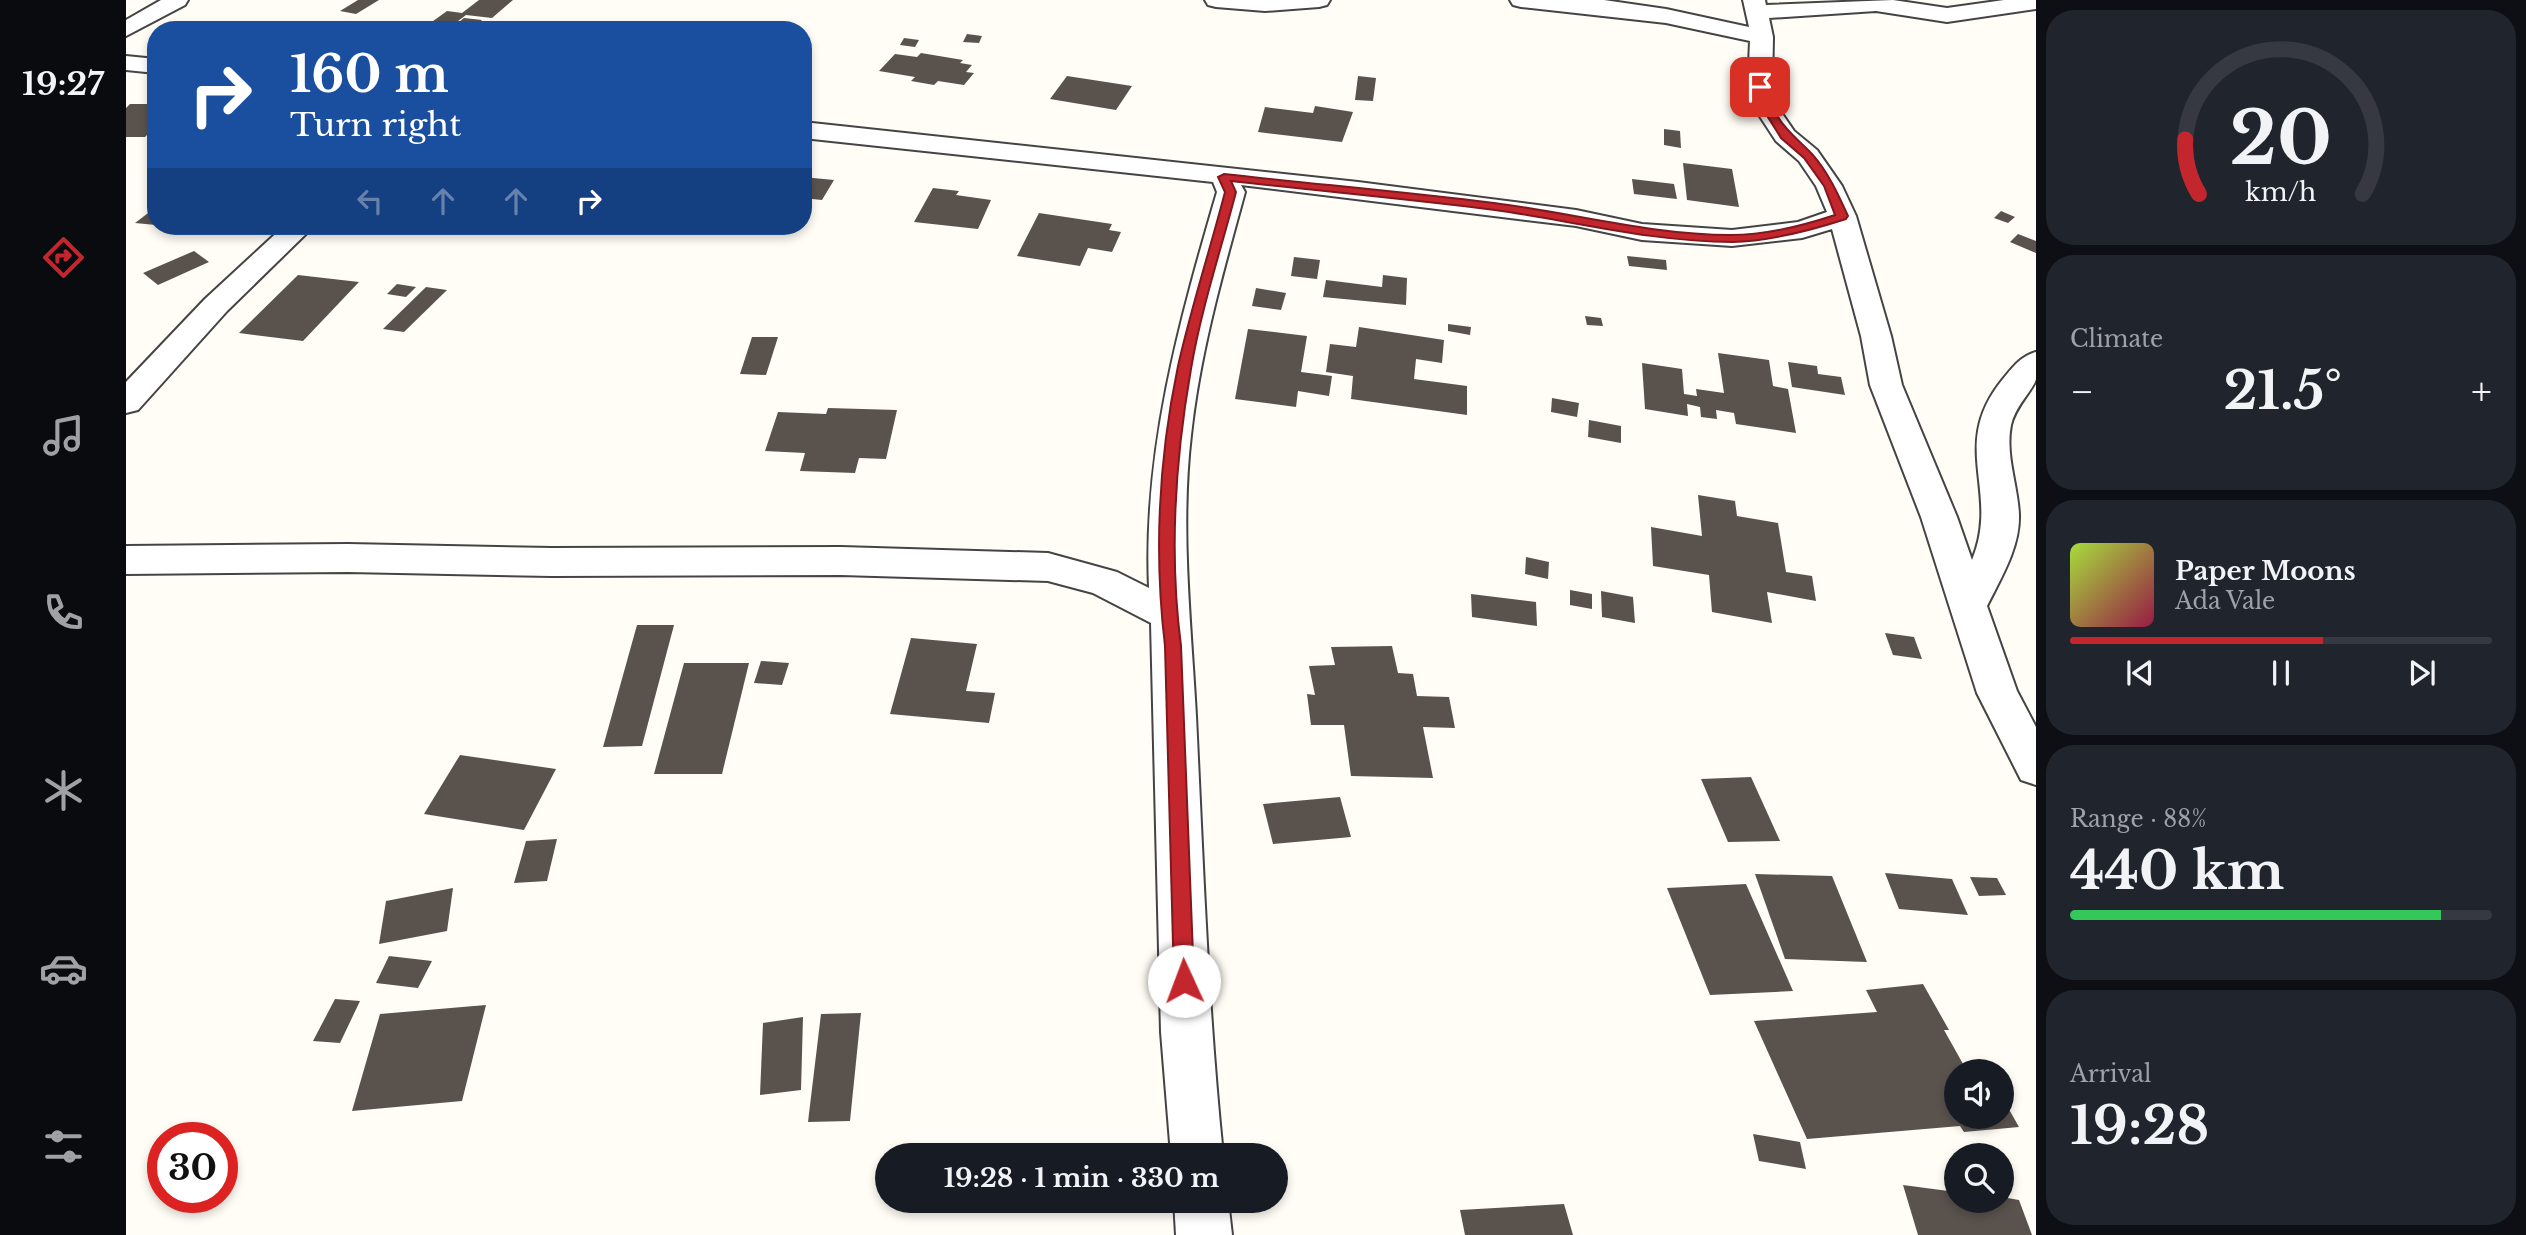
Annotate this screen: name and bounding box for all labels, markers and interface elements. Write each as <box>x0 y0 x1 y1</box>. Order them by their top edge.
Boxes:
text: 160 m <box>290 44 449 105</box>
icon: right <box>175 49 266 140</box>
pin <box>1730 57 1790 117</box>
text: 19:27 <box>22 64 104 104</box>
icon: arrive <box>1741 68 1779 106</box>
text: 20 <box>2230 93 2332 184</box>
text: Turn right <box>290 105 461 145</box>
text: km/h <box>2246 176 2316 207</box>
icon: left <box>351 182 389 220</box>
icon: ahead <box>424 182 462 220</box>
icon: ahead <box>497 182 535 220</box>
icon: right <box>570 182 608 220</box>
icon: directions <box>39 233 88 282</box>
text: Climate <box>2070 325 2163 353</box>
text: 21.5° <box>2223 359 2342 423</box>
text: − <box>2070 368 2094 415</box>
text: + <box>2471 368 2492 415</box>
icon: music <box>39 411 88 460</box>
text: Paper Moons <box>2175 555 2356 587</box>
text: Ada Vale <box>2175 587 2275 615</box>
icon: phone <box>39 588 88 637</box>
icon: previous <box>2121 654 2159 692</box>
icon: pause <box>2262 654 2300 692</box>
icon: next <box>2403 654 2441 692</box>
icon: climate <box>39 766 88 815</box>
text: Range · 88% <box>2070 805 2207 833</box>
text: 440 km <box>2070 839 2284 903</box>
icon: car <box>39 944 88 993</box>
position arrow <box>1147 944 1221 1018</box>
map controls <box>1944 1059 2014 1213</box>
button: sound <box>1944 1059 2014 1129</box>
text: Arrival <box>2070 1060 2151 1088</box>
text: 19:28 <box>2070 1094 2209 1158</box>
icon: filters <box>39 1122 88 1171</box>
speed limit sign: 30 <box>147 1122 238 1213</box>
button: search <box>1944 1143 2014 1213</box>
text: 19:28 · 1 min · 330 m <box>944 1162 1219 1194</box>

